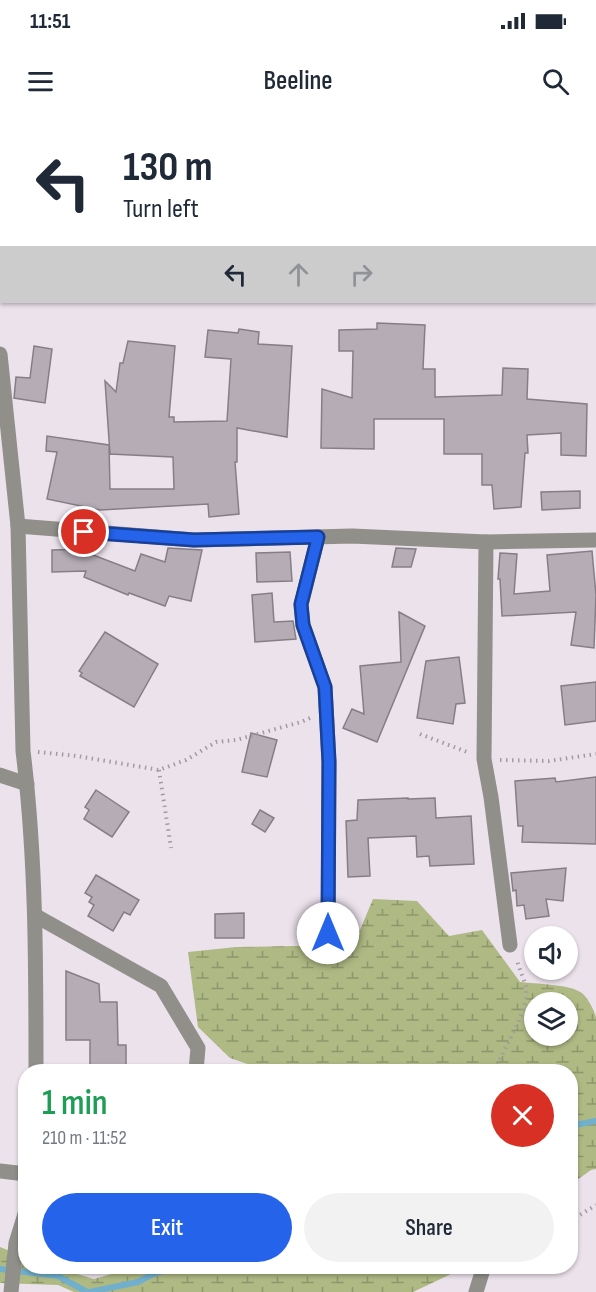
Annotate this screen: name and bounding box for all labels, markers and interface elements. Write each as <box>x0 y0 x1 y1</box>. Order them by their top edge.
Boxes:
text: 11:51 <box>30 8 70 35</box>
icon: menu <box>24 65 57 98</box>
text: Beeline <box>263 65 333 97</box>
icon: search <box>539 65 572 98</box>
text: 130 m <box>123 142 213 193</box>
icon: left <box>24 144 102 222</box>
text: Turn left <box>123 193 199 225</box>
icon: left <box>219 258 252 291</box>
icon: ahead <box>282 258 315 291</box>
icon: right <box>345 258 378 291</box>
pin <box>58 506 109 557</box>
icon: arrive <box>67 515 100 548</box>
position arrow <box>296 901 360 965</box>
map controls <box>524 926 578 1046</box>
button: sound <box>524 926 578 980</box>
button: layers <box>524 992 578 1046</box>
text: 1 min <box>42 1082 107 1125</box>
button: close <box>491 1084 554 1147</box>
text: 210 m · 11:52 <box>42 1126 127 1150</box>
button: Exit <box>42 1193 292 1262</box>
button: Share <box>304 1193 554 1262</box>

